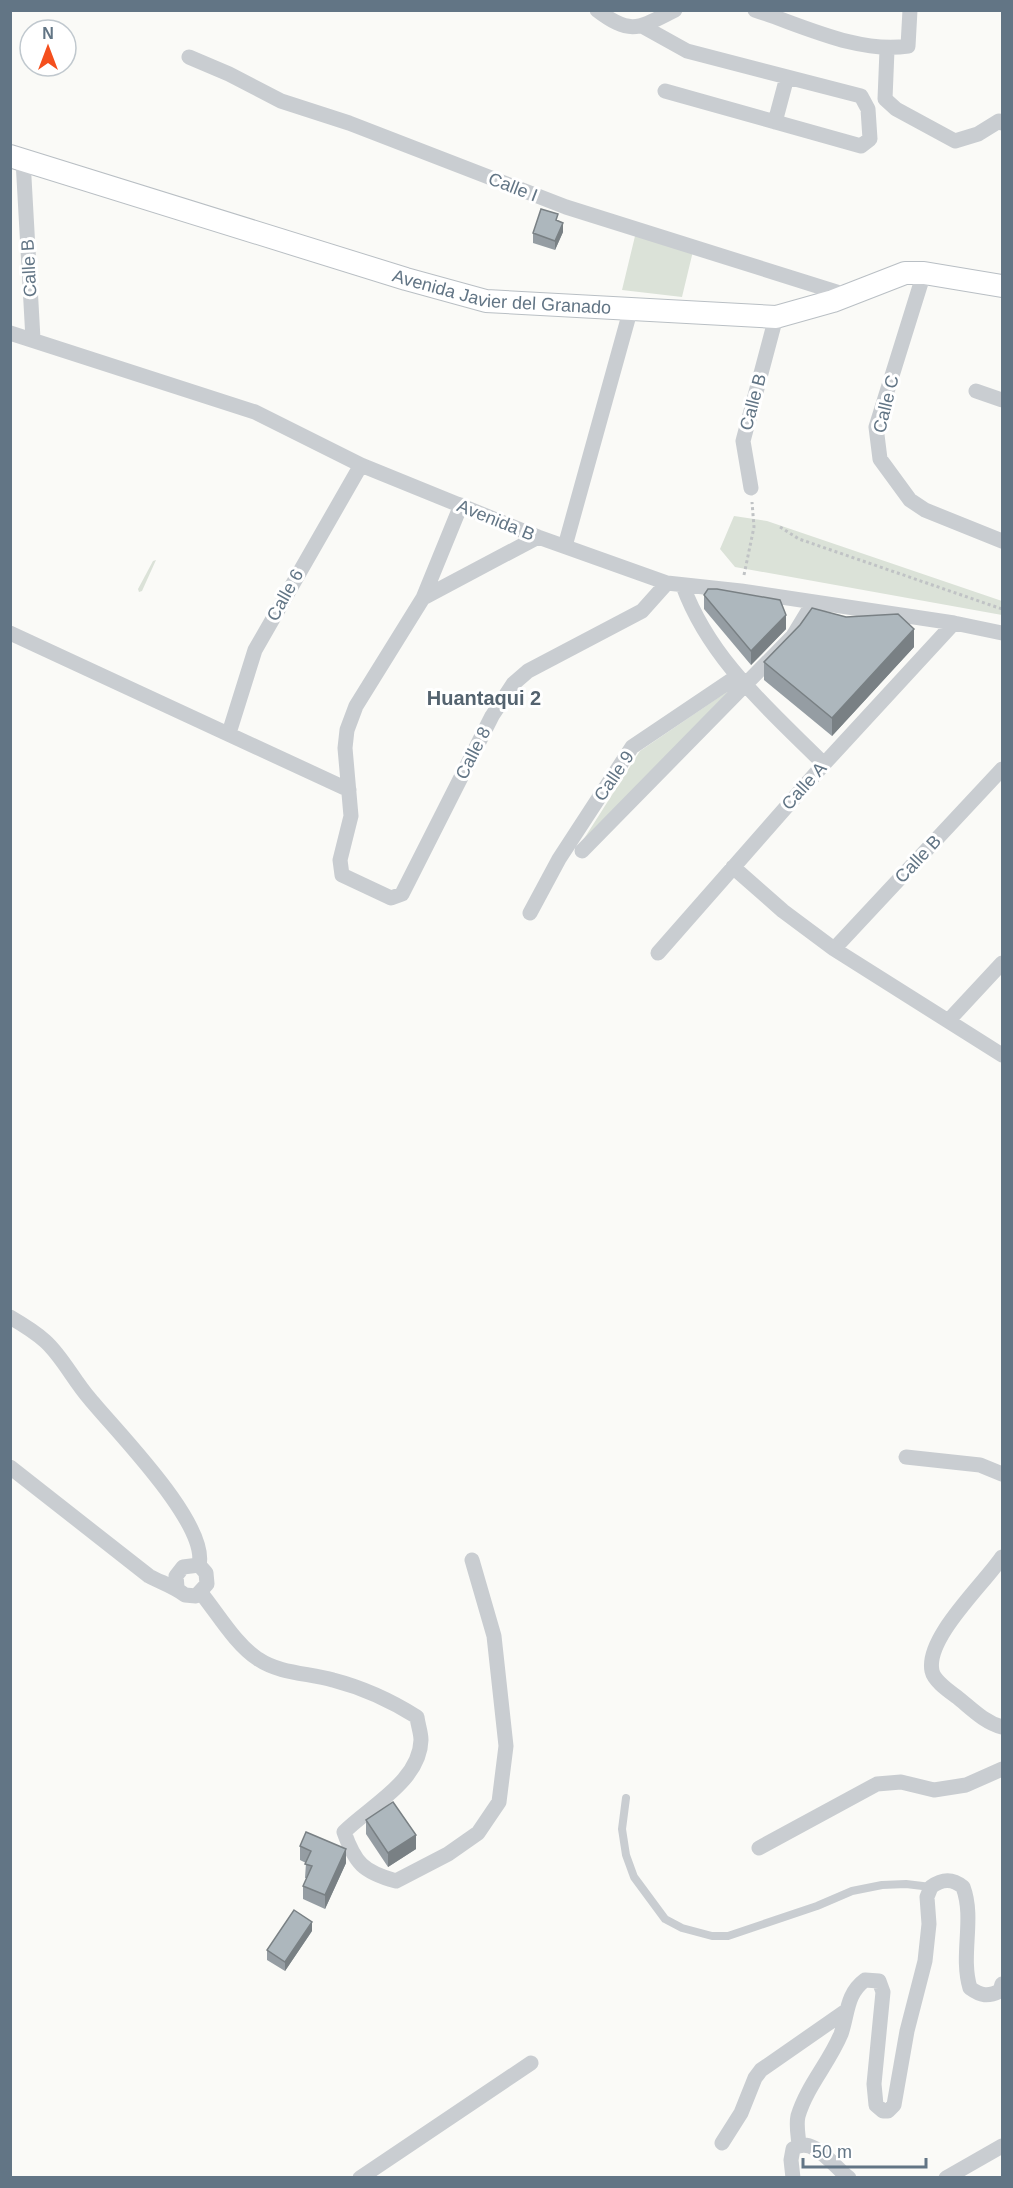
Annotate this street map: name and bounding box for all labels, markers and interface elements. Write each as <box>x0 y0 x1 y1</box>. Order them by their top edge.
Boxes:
north arrow <box>18 18 78 78</box>
text: N <box>42 25 54 42</box>
street label: Calle I <box>486 169 540 205</box>
street label: Calle B <box>17 239 41 297</box>
street label: Avenida Javier del Granado <box>390 265 612 318</box>
street label: Calle B <box>736 371 770 433</box>
street label: Calle C <box>869 373 903 435</box>
street label: Avenida B <box>454 495 538 545</box>
street label: Calle 6 <box>263 566 307 624</box>
district label: Huantaqui 2 <box>427 687 541 709</box>
street label: Calle 8 <box>451 723 495 783</box>
street label: Calle 9 <box>590 747 638 805</box>
street label: Calle A <box>777 758 831 814</box>
street label: Calle B <box>891 831 945 887</box>
scale bar <box>803 2131 926 2169</box>
text: 50 m <box>812 2142 852 2162</box>

